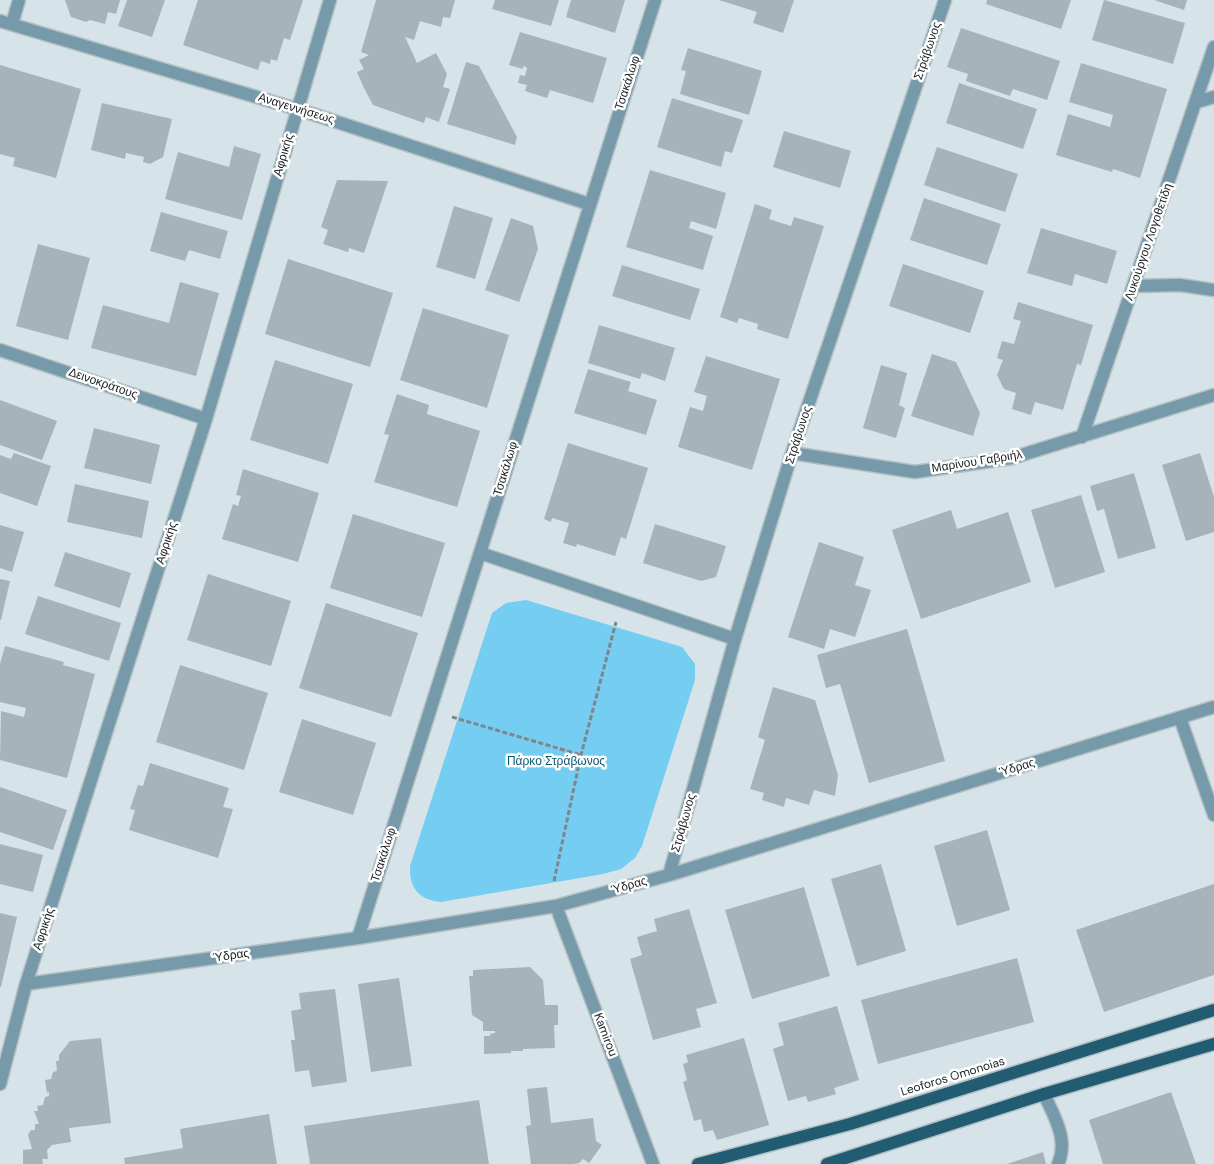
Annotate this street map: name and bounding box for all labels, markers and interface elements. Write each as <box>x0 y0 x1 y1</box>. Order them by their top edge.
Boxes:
street label: Στράβωνος <box>911 20 945 82</box>
street label: Τσακάλωφ <box>612 54 644 112</box>
street label: Αναγεννήσεως <box>256 91 336 127</box>
street label: Αφρικής <box>271 132 297 178</box>
street label: Λυκούργου Λογοθετίδη <box>1122 181 1176 303</box>
street label: Δεινοκράτους <box>67 365 139 403</box>
street label: Στράβωνος <box>783 404 815 466</box>
street label: Τσακάλωφ <box>491 440 521 498</box>
street label: Μαρίνου Γαβριήλ <box>931 448 1023 476</box>
street label: Αφρικής <box>153 520 181 566</box>
park label: Πάρκο Στράβωνος <box>507 755 605 769</box>
street label: Ύδρας <box>997 756 1037 780</box>
street label: Στράβωνος <box>669 792 699 854</box>
street label: Τσακάλωφ <box>368 826 400 884</box>
street label: Ύδρας <box>609 874 649 898</box>
street label: Αφρικής <box>30 906 58 952</box>
street label: Ύδρας <box>212 946 250 966</box>
street label: Kamirou <box>590 1011 620 1059</box>
street label: Leoforos Omonoias <box>899 1054 1007 1100</box>

